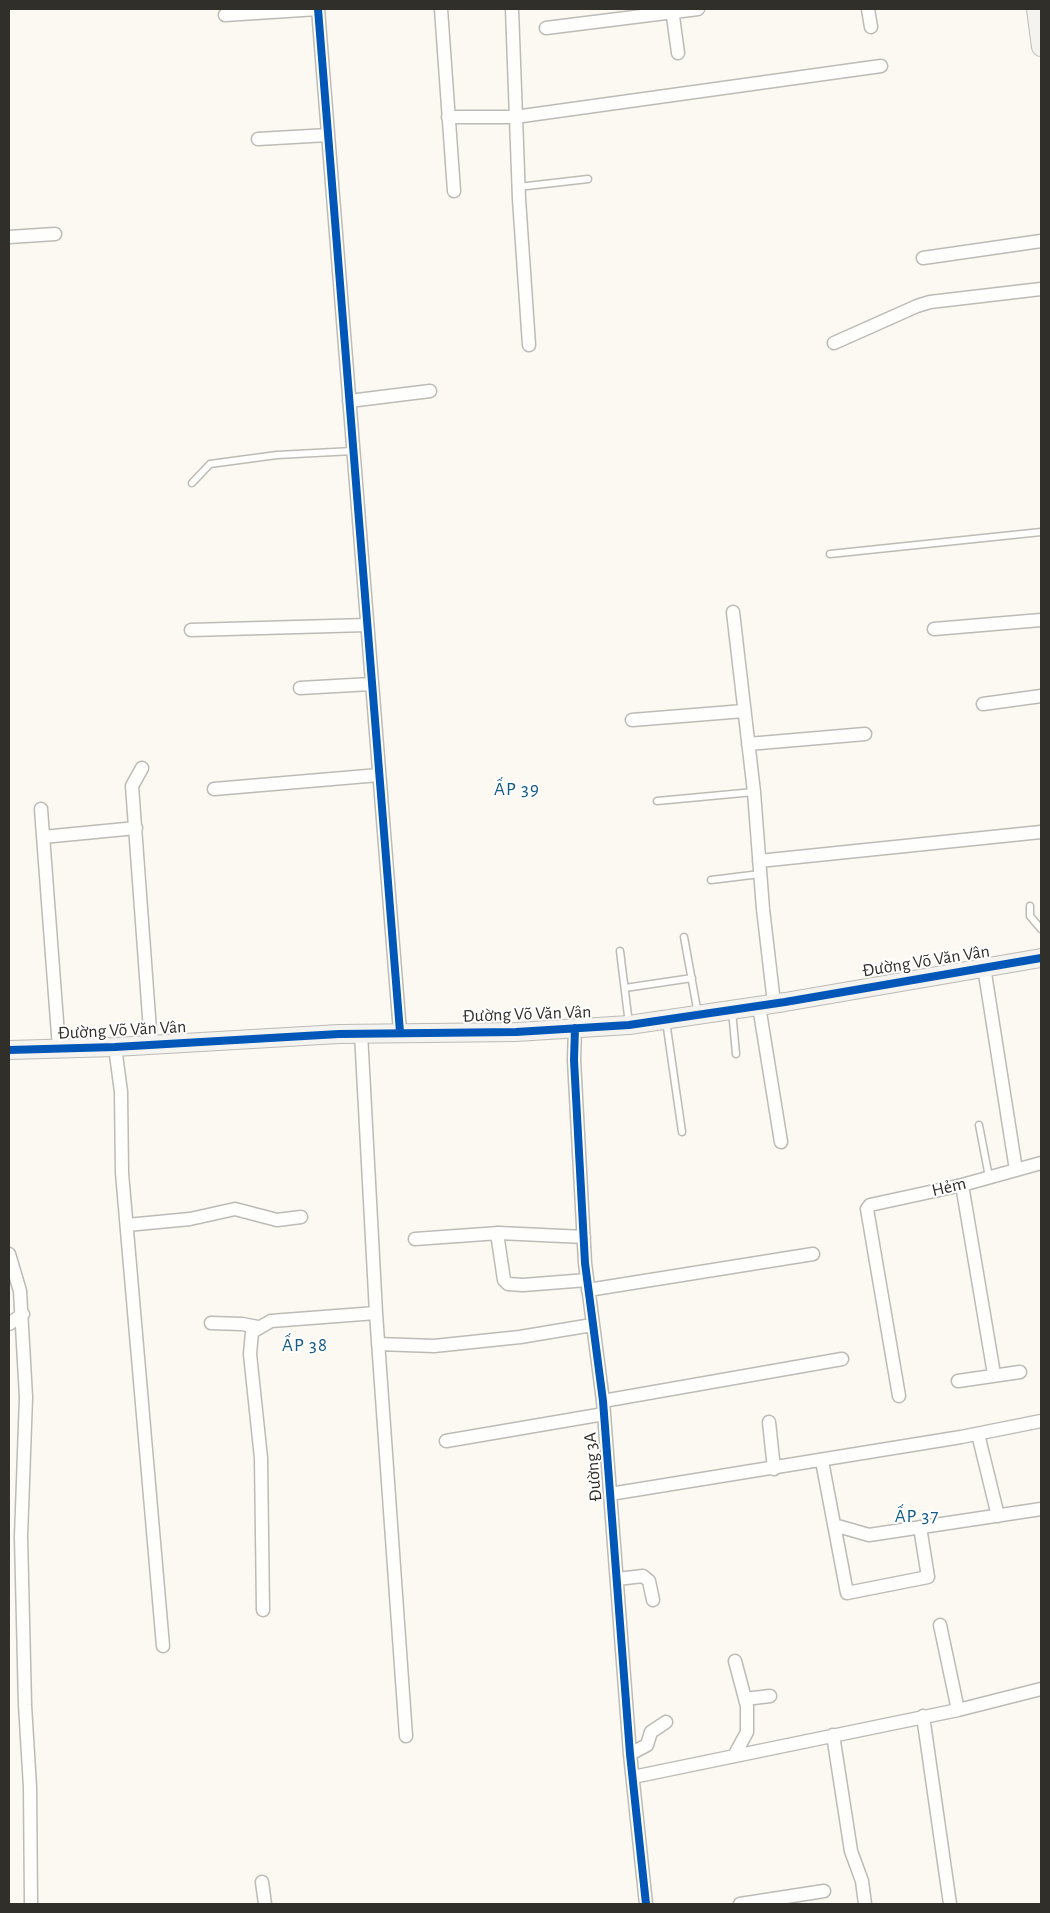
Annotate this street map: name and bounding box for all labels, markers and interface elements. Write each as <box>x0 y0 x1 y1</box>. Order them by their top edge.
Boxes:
district label: ẤP 39 <box>493 778 541 800</box>
street label: Đường Võ Văn Vân <box>861 940 991 982</box>
street label: Đường Võ Văn Vân <box>462 1001 592 1027</box>
street label: Đường Võ Văn Vân <box>57 1016 187 1044</box>
street label: Hẻm <box>930 1173 968 1201</box>
district label: ẤP 38 <box>281 1334 329 1356</box>
street label: Đường 3A <box>579 1432 607 1502</box>
district label: ẤP 37 <box>894 1505 940 1527</box>

